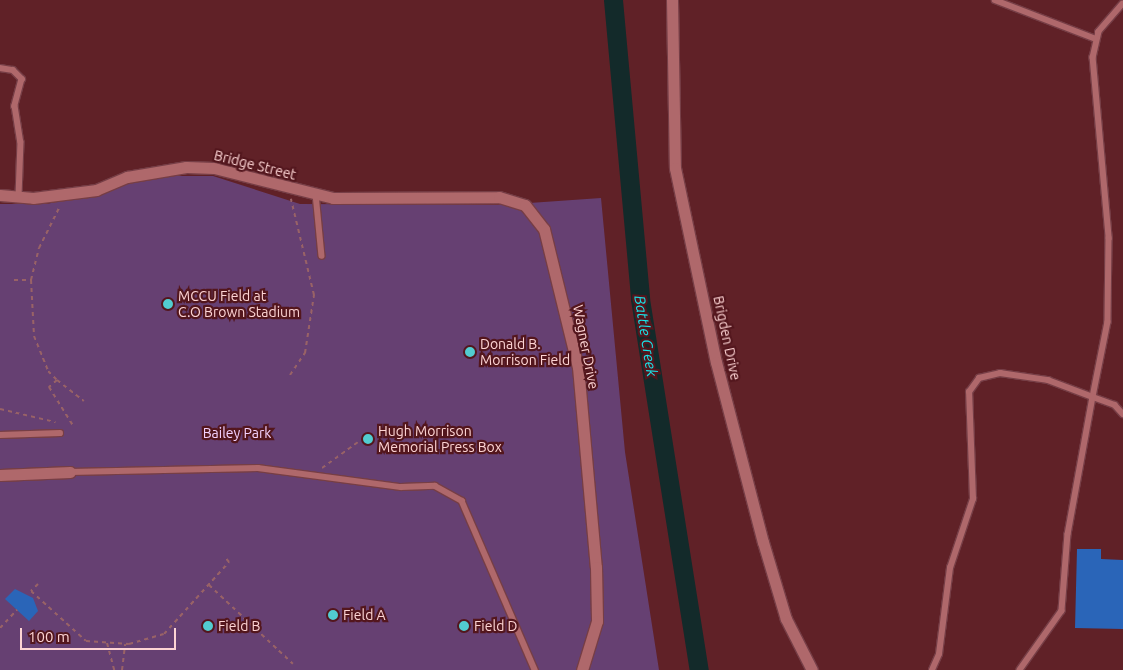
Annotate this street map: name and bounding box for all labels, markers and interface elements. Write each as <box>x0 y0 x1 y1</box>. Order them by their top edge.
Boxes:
street label: Bridge Street <box>212 147 298 183</box>
place label: MCCU Field at C.O Brown Stadium <box>178 288 300 321</box>
water label: Battle Creek <box>631 294 661 378</box>
street label: Brigden Drive <box>710 294 744 382</box>
marker: MCCU Field at C.O Brown Stadium <box>162 298 174 310</box>
street label: Wagner Drive <box>570 304 602 390</box>
place label: Donald B. Morrison Field <box>480 336 570 368</box>
marker: Donald B. Morrison Field <box>464 346 476 358</box>
place label: Hugh Morrison Memorial Press Box <box>378 423 502 456</box>
park label: Bailey Park <box>203 425 271 441</box>
marker: Hugh Morrison Memorial Press Box <box>362 433 374 445</box>
place label: Field A <box>343 607 386 623</box>
marker: Field A <box>327 609 339 621</box>
scale bar <box>22 618 179 650</box>
place label: Field B <box>218 618 260 634</box>
place label: Field D <box>474 618 517 634</box>
marker: Field B <box>202 620 214 632</box>
marker: Field D <box>458 620 470 632</box>
text: 100 m <box>28 628 70 645</box>

